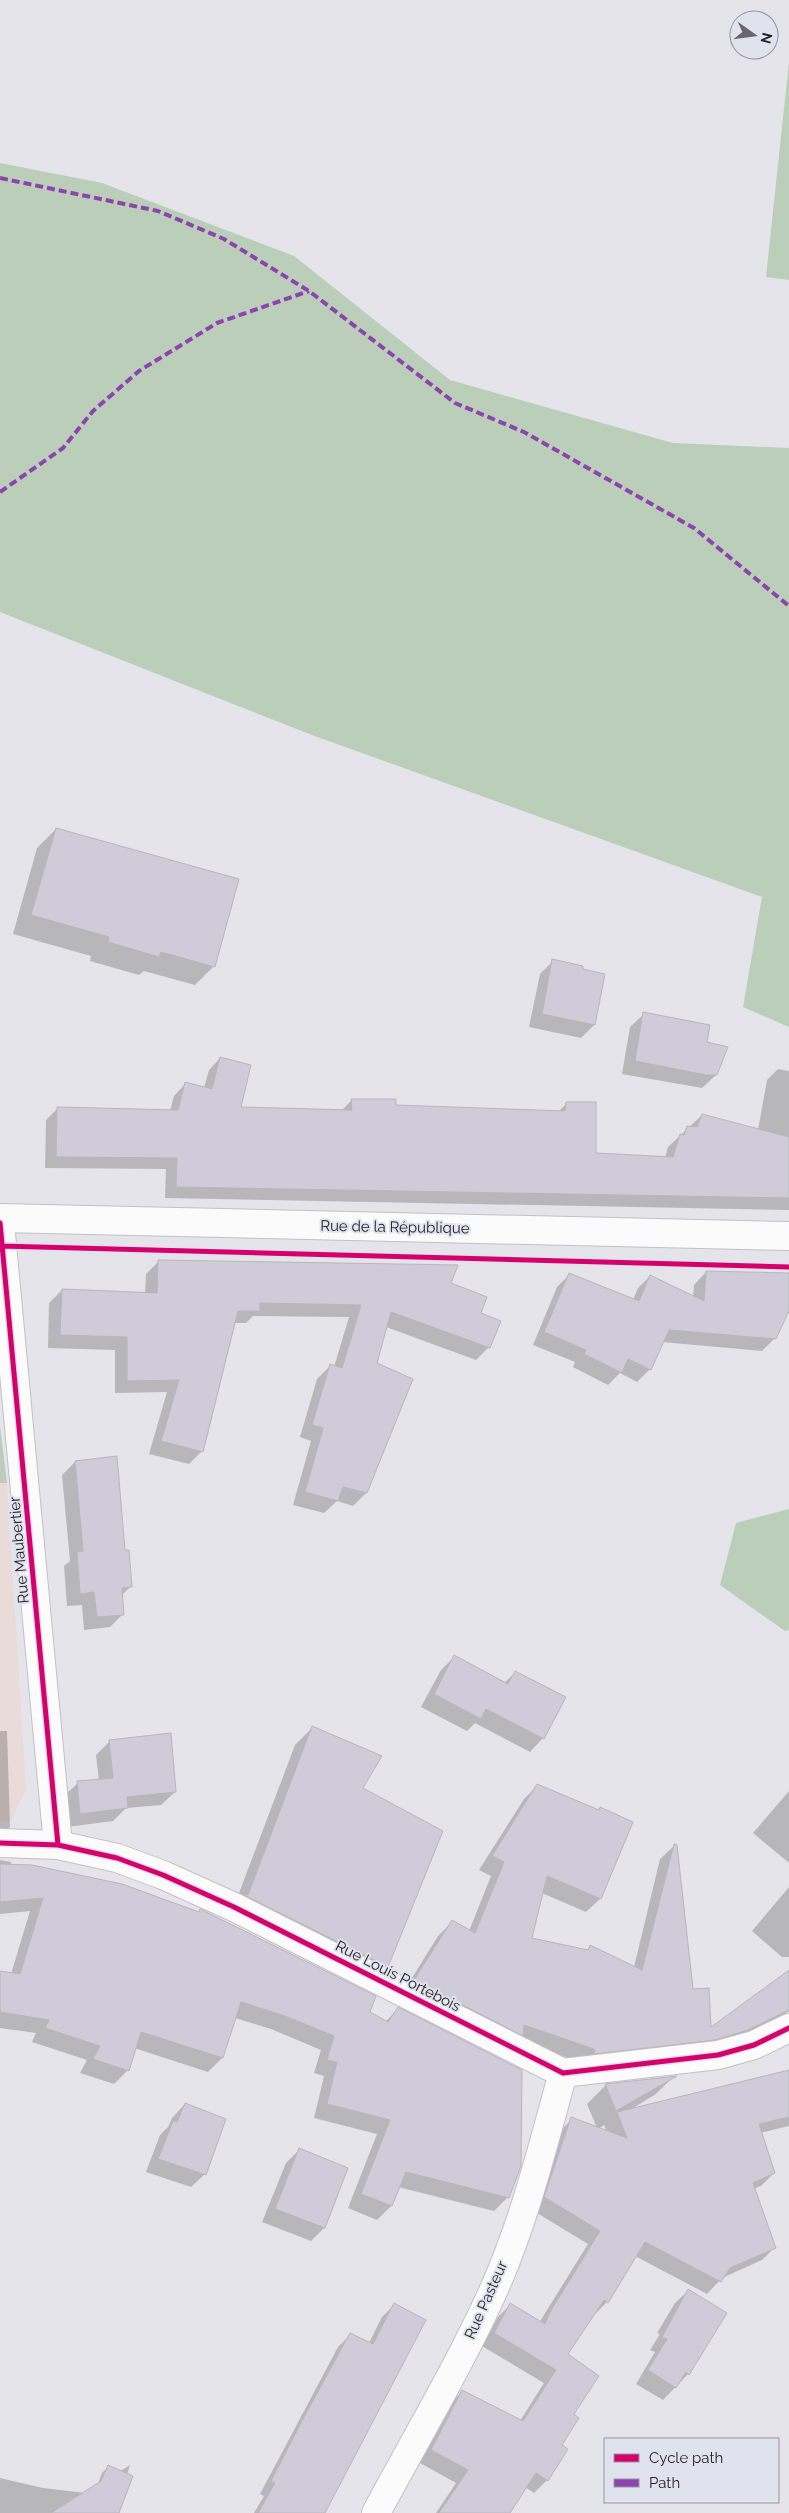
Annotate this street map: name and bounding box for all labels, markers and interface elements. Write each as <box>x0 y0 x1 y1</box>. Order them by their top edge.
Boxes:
north arrow <box>729 10 779 60</box>
text: N <box>758 31 776 45</box>
street label: Rue de la République <box>320 1217 470 1237</box>
street label: Rue Maubertier <box>5 1495 33 1604</box>
street label: Rue Louis Portebois <box>333 1937 463 2015</box>
street label: Rue Pasteur <box>461 2257 512 2342</box>
legend <box>604 2438 779 2503</box>
text: Cycle path <box>649 2449 723 2467</box>
text: Path <box>649 2474 680 2492</box>

